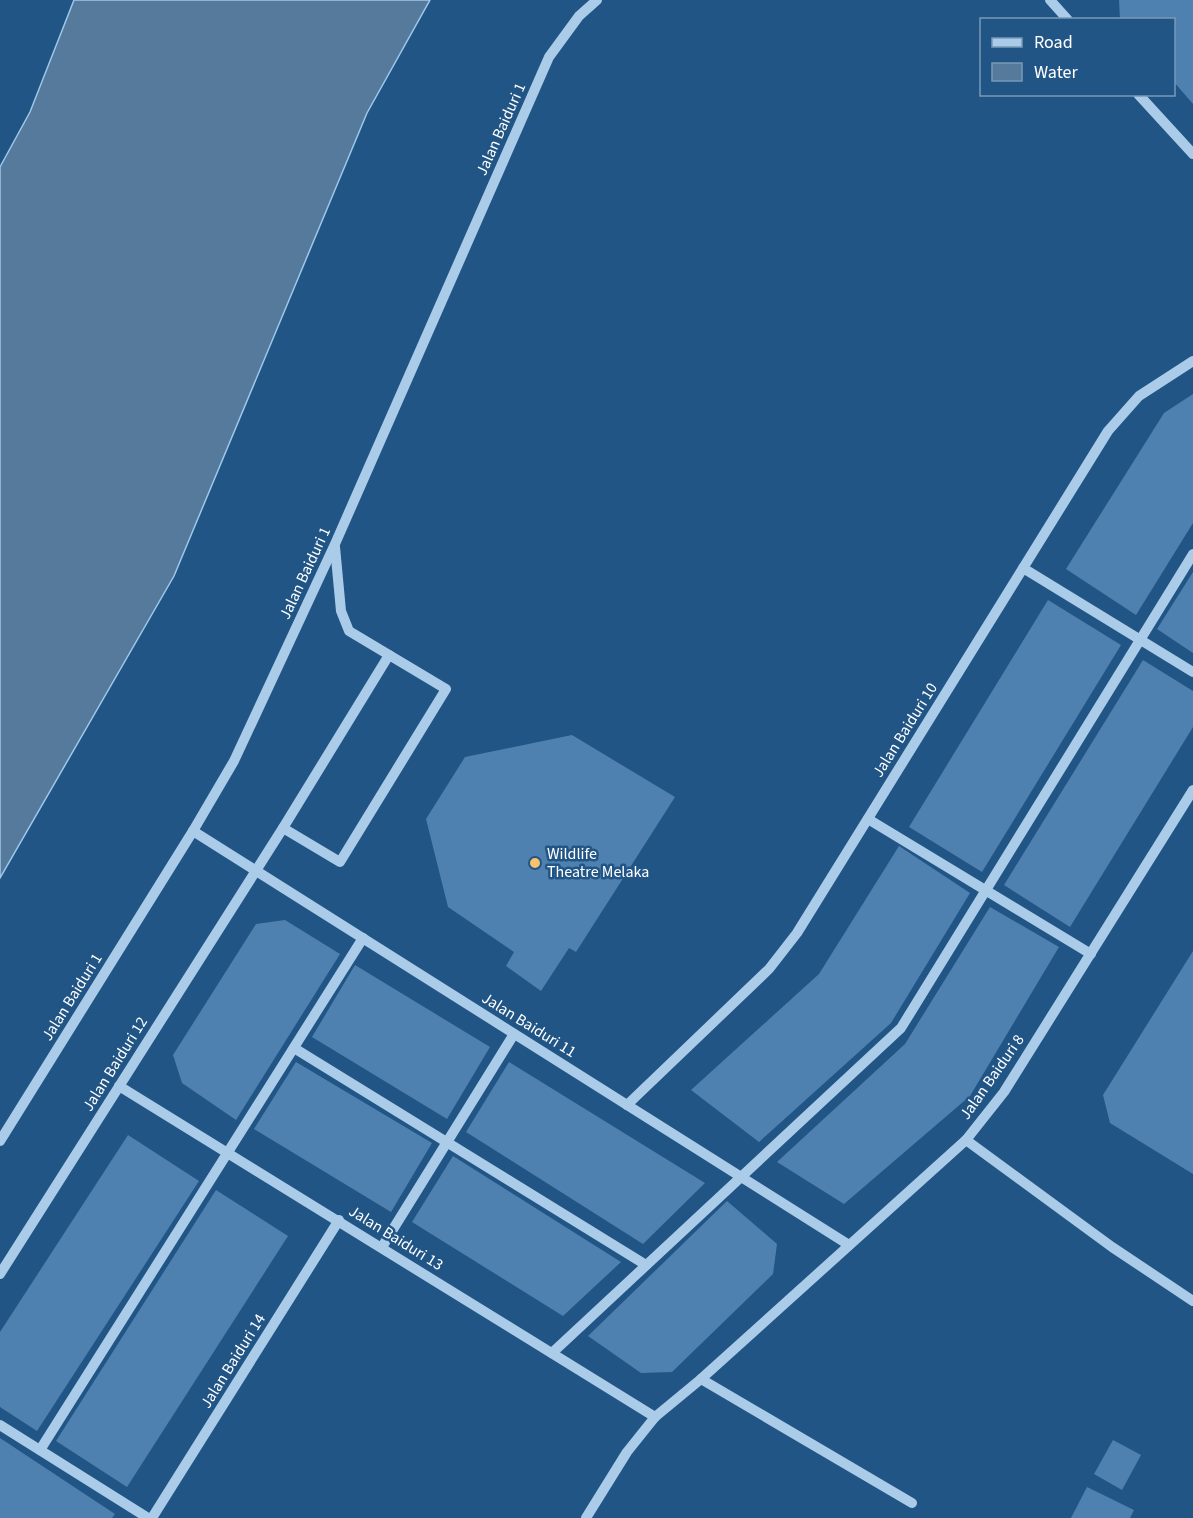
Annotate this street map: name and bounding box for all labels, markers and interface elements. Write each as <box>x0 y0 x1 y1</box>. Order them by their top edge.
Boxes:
legend <box>980 18 1175 96</box>
text: Road <box>1034 30 1073 55</box>
text: Water <box>1034 60 1078 85</box>
street label: Jalan Baiduri 1 <box>471 79 531 179</box>
street label: Jalan Baiduri 1 <box>274 523 336 623</box>
street label: Jalan Baiduri 10 <box>867 679 943 781</box>
place label: Wildlife Theatre Melaka <box>547 843 649 883</box>
marker: Wildlife Theatre Melaka <box>528 856 542 870</box>
street label: Jalan Baiduri 1 <box>36 949 108 1045</box>
street label: Jalan Baiduri 11 <box>478 987 580 1063</box>
street label: Jalan Baiduri 12 <box>77 1013 153 1115</box>
street label: Jalan Baiduri 8 <box>954 1030 1030 1124</box>
street label: Jalan Baiduri 13 <box>345 1200 447 1276</box>
street label: Jalan Baiduri 14 <box>195 1310 271 1412</box>

